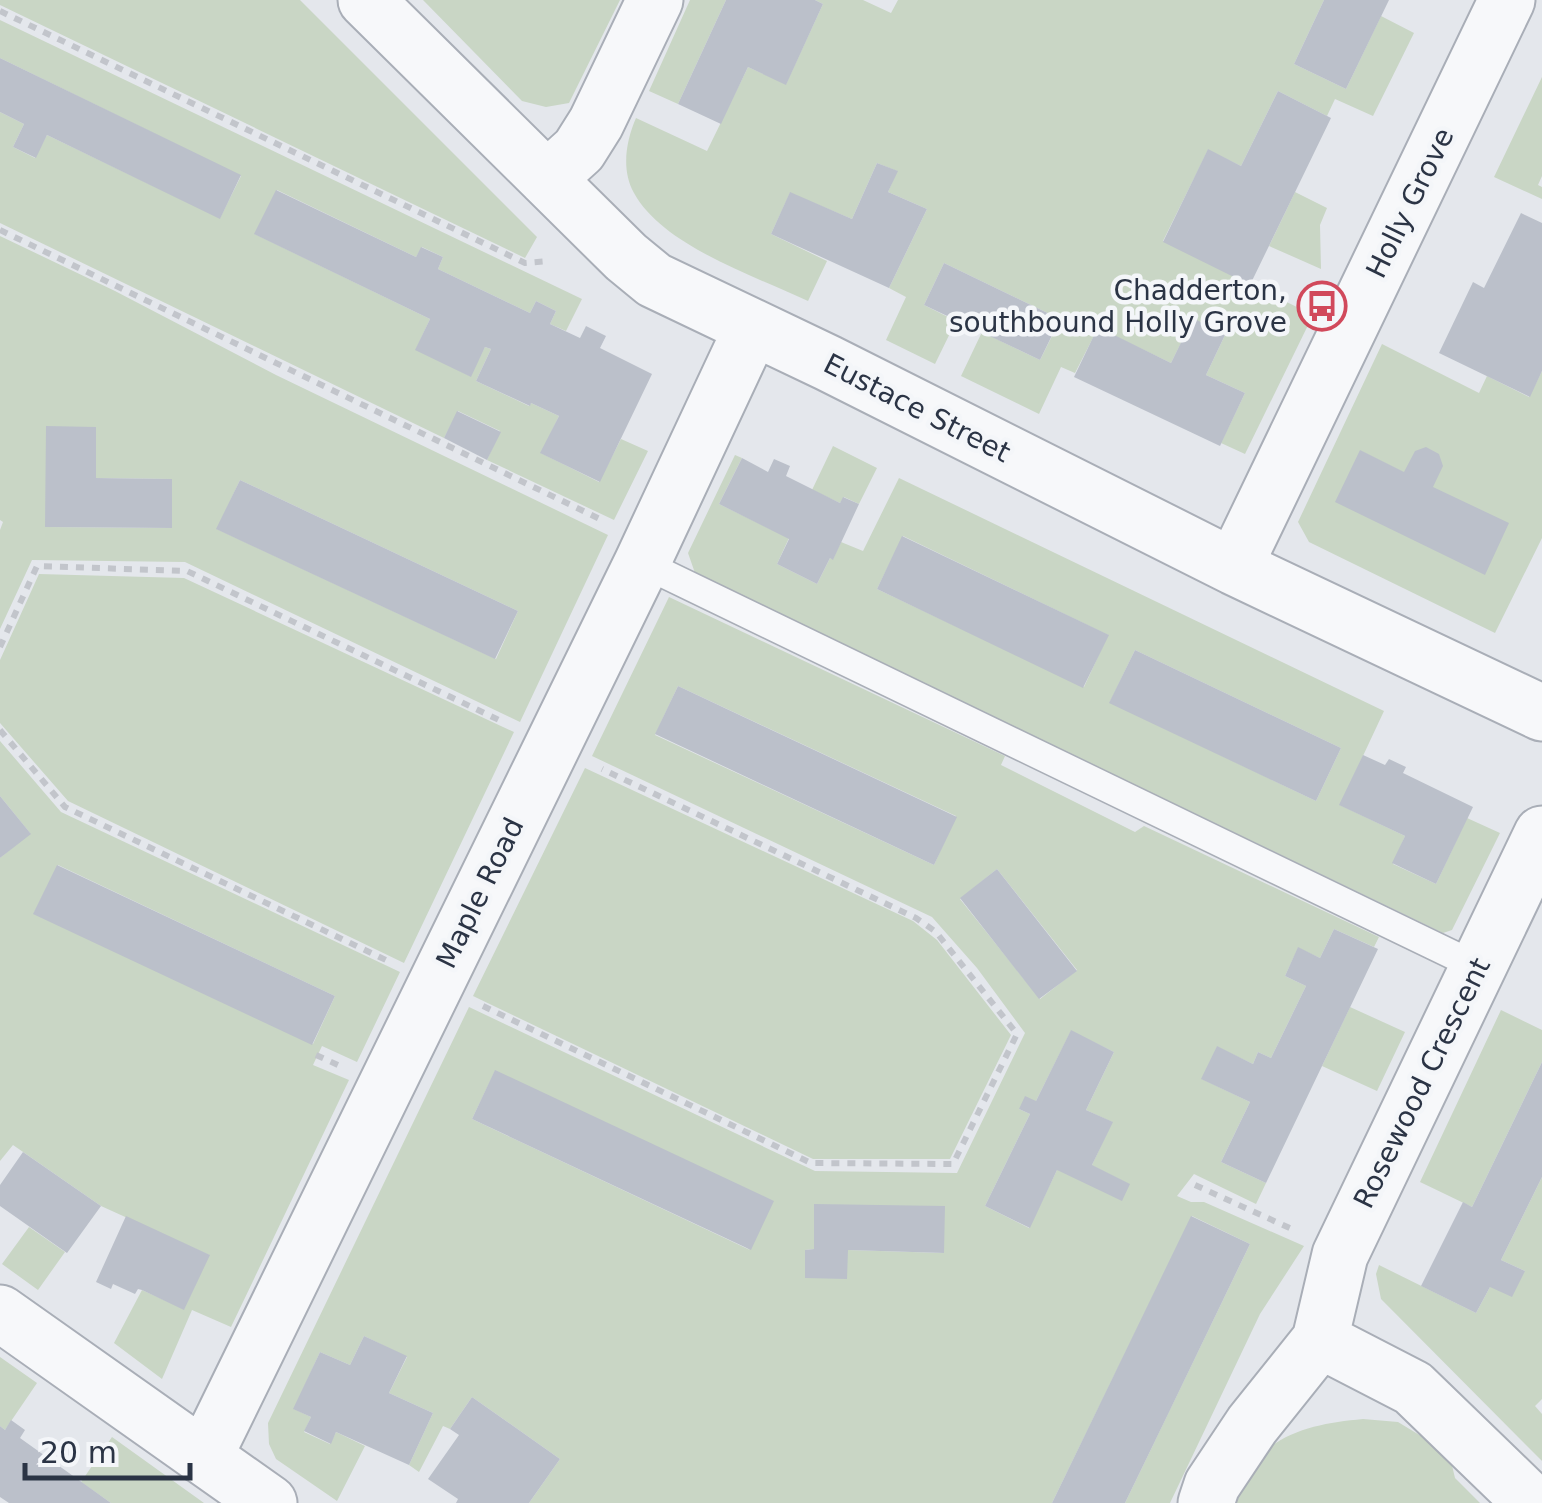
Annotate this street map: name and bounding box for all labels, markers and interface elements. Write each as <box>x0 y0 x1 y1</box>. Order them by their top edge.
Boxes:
street label: Holly Grove <box>1359 123 1461 283</box>
place label: Chadderton, southbound Holly Grove <box>949 274 1287 339</box>
bus stop icon: Chadderton, southbound Holly Grove <box>1296 280 1348 332</box>
street label: Eustace Street <box>818 347 1016 469</box>
street label: Maple Road <box>429 812 531 974</box>
street label: Rosewood Crescent <box>1347 952 1497 1214</box>
scale bar <box>25 1418 190 1480</box>
text: 20 m <box>40 1435 117 1470</box>

